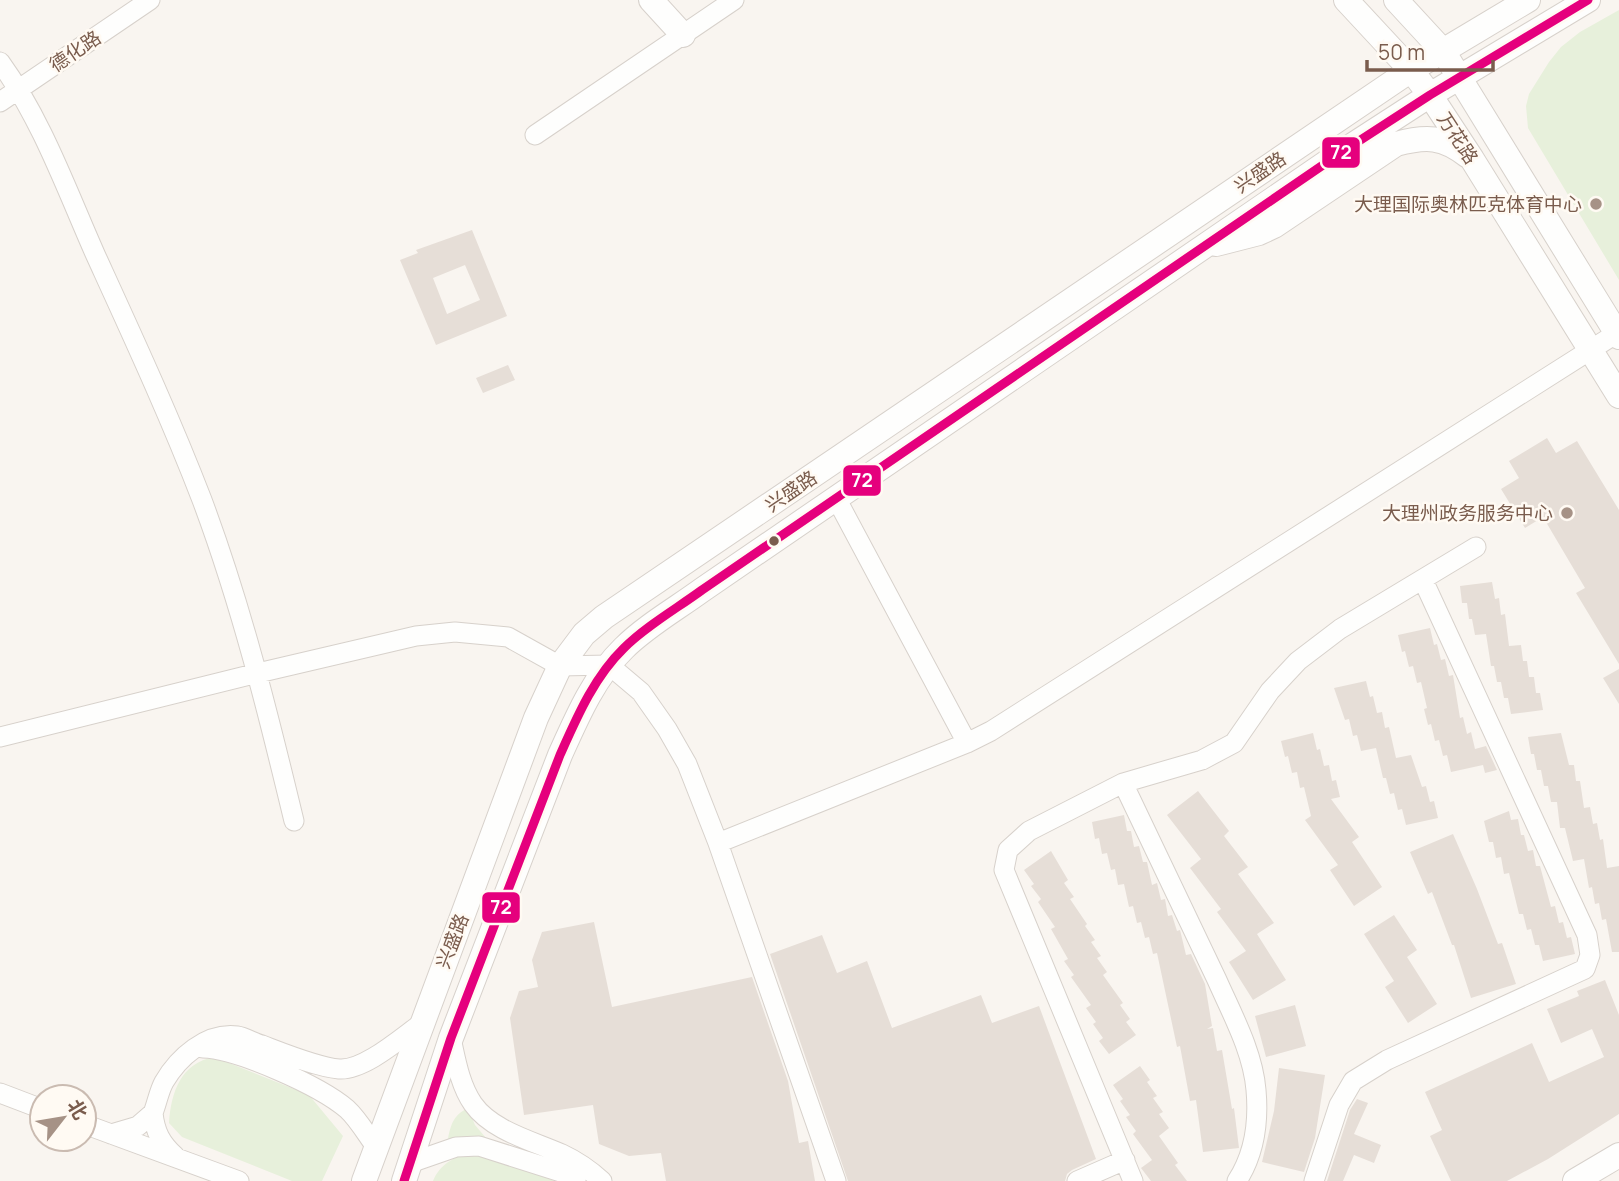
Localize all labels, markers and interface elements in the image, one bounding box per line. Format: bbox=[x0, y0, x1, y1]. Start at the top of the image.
street label: 德化路 bbox=[44, 24, 106, 78]
scale bar bbox=[1367, 28, 1493, 72]
text: 50 m bbox=[1378, 38, 1425, 66]
street label: 万花路 bbox=[1432, 107, 1484, 169]
line badge: 72 bbox=[1321, 136, 1361, 169]
text: 72 bbox=[1330, 139, 1352, 165]
street label: 兴盛路 bbox=[1229, 145, 1291, 199]
place label: 大理国际奥林匹克体育中心 bbox=[1354, 191, 1582, 217]
marker: 大理国际奥林匹克体育中心 bbox=[1588, 196, 1604, 212]
street label: 兴盛路 bbox=[760, 464, 822, 518]
line badge: 72 bbox=[842, 464, 882, 497]
text: 72 bbox=[851, 467, 873, 493]
place label: 大理州政务服务中心 bbox=[1382, 500, 1553, 526]
marker: 大理州政务服务中心 bbox=[1559, 505, 1575, 521]
unlabelled marker bbox=[767, 534, 781, 548]
line badge: 72 bbox=[481, 891, 521, 924]
text: 72 bbox=[490, 894, 512, 920]
street label: 兴盛路 bbox=[430, 910, 474, 972]
north arrow bbox=[28, 1083, 98, 1153]
text: 北 bbox=[62, 1094, 94, 1124]

